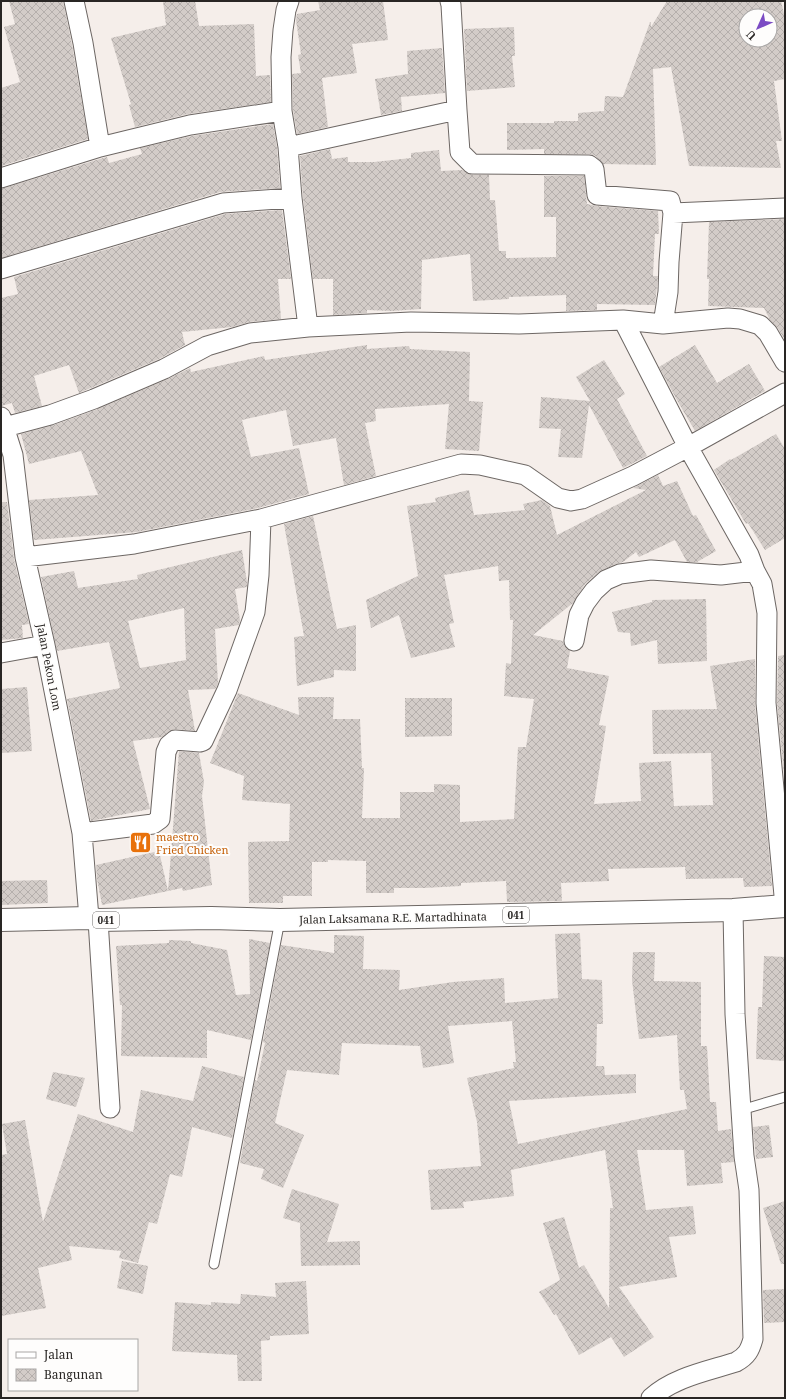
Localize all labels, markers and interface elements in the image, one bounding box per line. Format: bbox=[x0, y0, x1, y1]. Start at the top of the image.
north arrow bbox=[738, 8, 778, 48]
text: U bbox=[742, 27, 759, 44]
street label: Jalan Pekon Lom bbox=[34, 621, 65, 712]
place label: maestro Fried Chicken bbox=[156, 829, 229, 857]
restaurant icon: maestro Fried Chicken bbox=[128, 830, 154, 856]
road number: 041 bbox=[503, 907, 529, 923]
street label: Jalan Laksamana R.E. Martadhinata bbox=[298, 908, 487, 927]
road number: 041 bbox=[93, 912, 119, 928]
legend bbox=[8, 1339, 138, 1391]
text: Jalan bbox=[43, 1346, 74, 1363]
text: Bangunan bbox=[44, 1366, 103, 1383]

